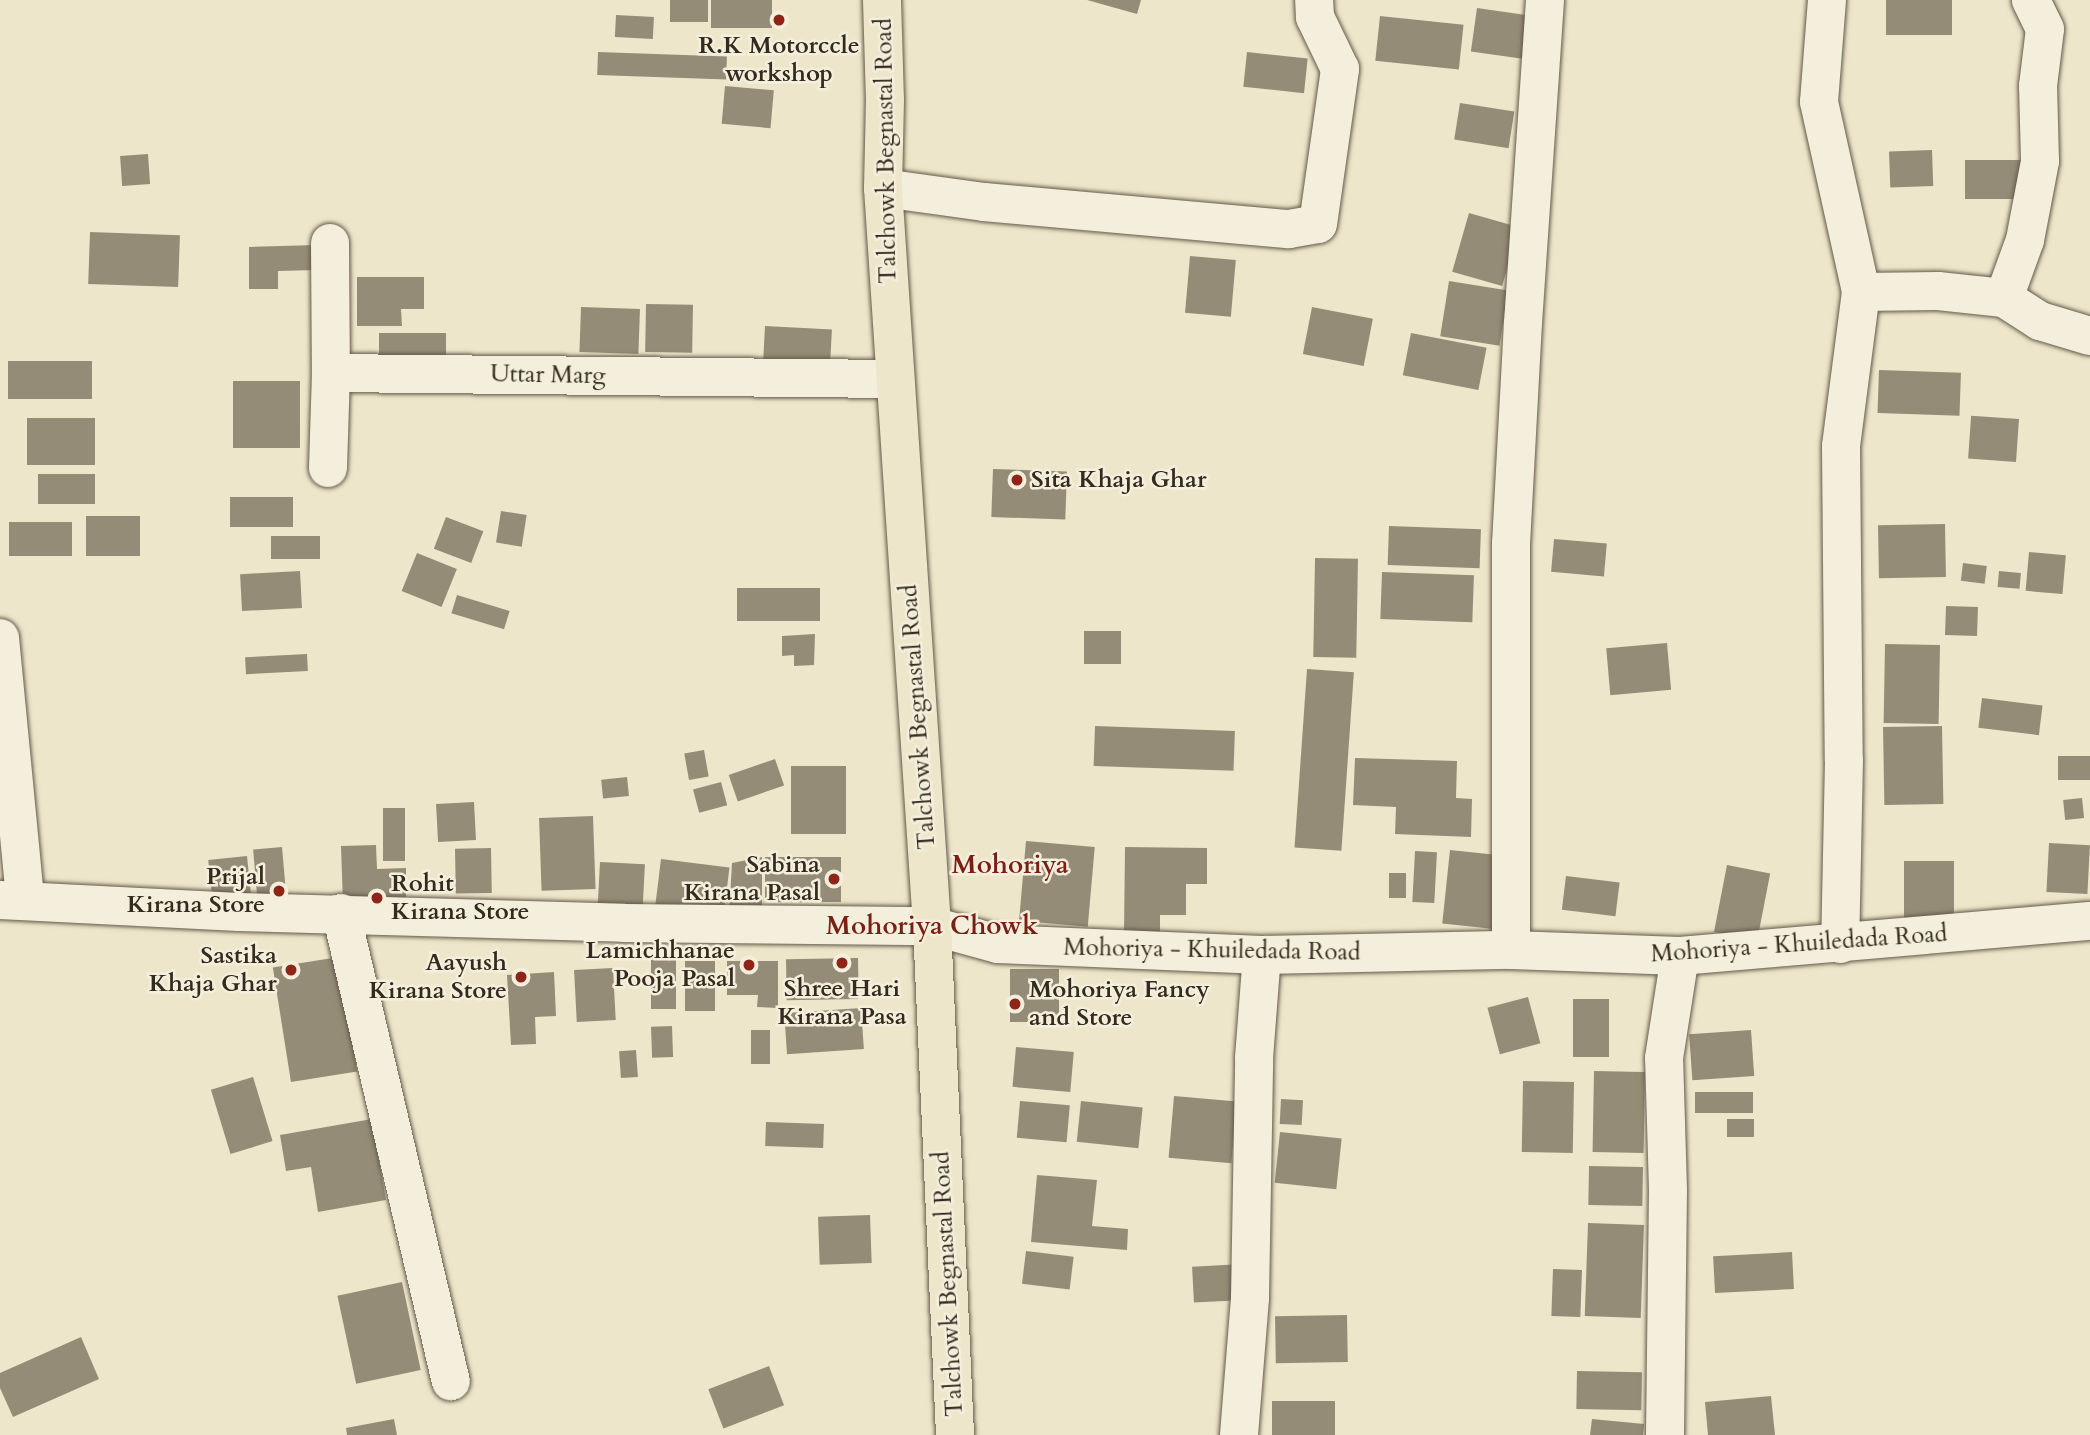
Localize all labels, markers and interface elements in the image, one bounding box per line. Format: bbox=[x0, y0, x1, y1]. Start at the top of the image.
marker: R.K Motorccle workshop bbox=[771, 12, 787, 28]
street label: Talchowk Begnastal Road bbox=[869, 18, 903, 284]
place label: R.K Motorccle workshop bbox=[698, 32, 860, 88]
street label: Uttar Marg bbox=[490, 360, 606, 390]
place label: Sita Khaja Ghar bbox=[1031, 466, 1207, 494]
marker: Sita Khaja Ghar bbox=[1009, 472, 1025, 488]
street label: Talchowk Begnastal Road bbox=[894, 583, 942, 851]
district label: Mohoriya bbox=[951, 849, 1069, 881]
place label: Sabina Kirana Pasal bbox=[684, 851, 820, 907]
place label: Prijal Kirana Store bbox=[127, 863, 265, 919]
place label: Rohit Kirana Store bbox=[391, 870, 529, 926]
marker: Sabina Kirana Pasal bbox=[826, 871, 842, 887]
marker: Prijal Kirana Store bbox=[271, 883, 287, 899]
marker: Rohit Kirana Store bbox=[369, 890, 385, 906]
district label: Mohoriya Chowk bbox=[826, 910, 1038, 942]
street label: Mohoriya - Khuiledada Road bbox=[1650, 919, 1948, 969]
street label: Mohoriya - Khuiledada Road bbox=[1063, 933, 1361, 967]
place label: Lamichhanae Pooja Pasal bbox=[586, 937, 735, 993]
place label: Sastika Khaja Ghar bbox=[149, 942, 277, 998]
place label: Aayush Kirana Store bbox=[369, 949, 507, 1005]
marker: Shree Hari Kirana Pasa bbox=[834, 955, 850, 971]
marker: Lamichhanae Pooja Pasal bbox=[741, 957, 757, 973]
marker: Sastika Khaja Ghar bbox=[283, 962, 299, 978]
marker: Aayush Kirana Store bbox=[513, 969, 529, 985]
place label: Shree Hari Kirana Pasa bbox=[777, 975, 907, 1031]
place label: Mohoriya Fancy and Store bbox=[1029, 976, 1210, 1032]
marker: Mohoriya Fancy and Store bbox=[1007, 996, 1023, 1012]
street label: Talchowk Begnastal Road bbox=[927, 1151, 969, 1417]

